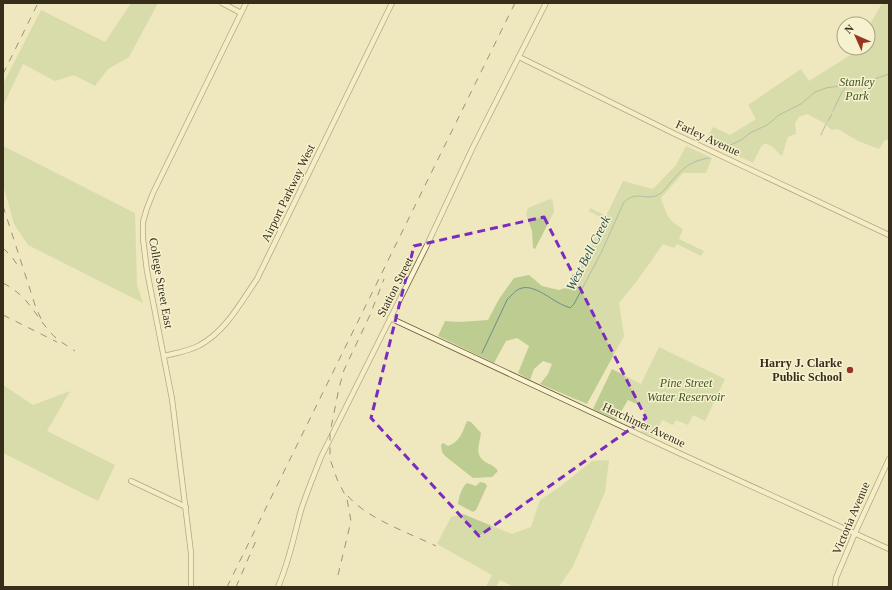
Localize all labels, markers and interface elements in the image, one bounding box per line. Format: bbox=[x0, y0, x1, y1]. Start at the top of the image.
north arrow bbox=[836, 16, 876, 56]
text: N bbox=[842, 22, 856, 36]
park label: Stanley Park bbox=[839, 75, 875, 103]
street label: Farley Avenue bbox=[674, 117, 742, 159]
street label: Airport Parkway West bbox=[258, 141, 318, 244]
water label: West Bell Creek bbox=[563, 213, 613, 293]
street label: College Street East bbox=[146, 236, 176, 330]
street label: Station Street bbox=[374, 254, 416, 319]
place label: Harry J. Clarke Public School bbox=[760, 356, 843, 384]
marker: Harry J. Clarke Public School bbox=[845, 365, 855, 375]
park label: Pine Street Water Reservoir bbox=[647, 376, 725, 404]
street label: Herchimer Avenue bbox=[600, 400, 688, 450]
street label: Victoria Avenue bbox=[829, 480, 873, 556]

